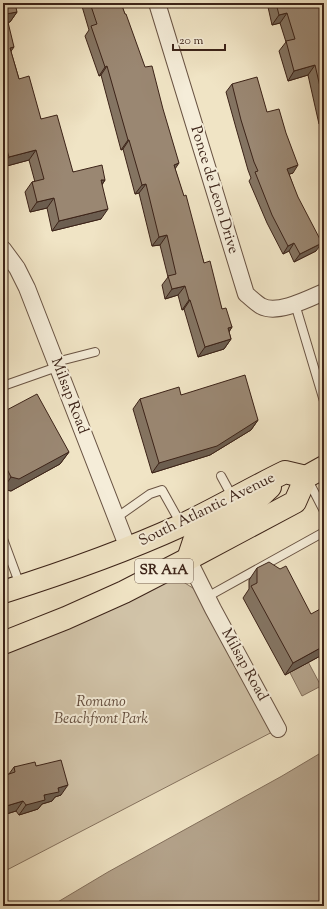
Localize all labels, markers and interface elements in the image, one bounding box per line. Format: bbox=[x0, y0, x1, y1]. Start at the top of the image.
scale bar bbox=[173, 26, 225, 52]
text: 20 m bbox=[179, 32, 204, 50]
street label: Ponce de Leon Drive bbox=[185, 124, 243, 256]
street label: Milsap Road bbox=[45, 355, 93, 438]
street label: South Atlantic Avenue bbox=[135, 468, 279, 552]
road number: SR A1A bbox=[135, 559, 193, 583]
street label: Milsap Road bbox=[215, 625, 273, 706]
park label: Romano Beachfront Park bbox=[54, 692, 148, 730]

